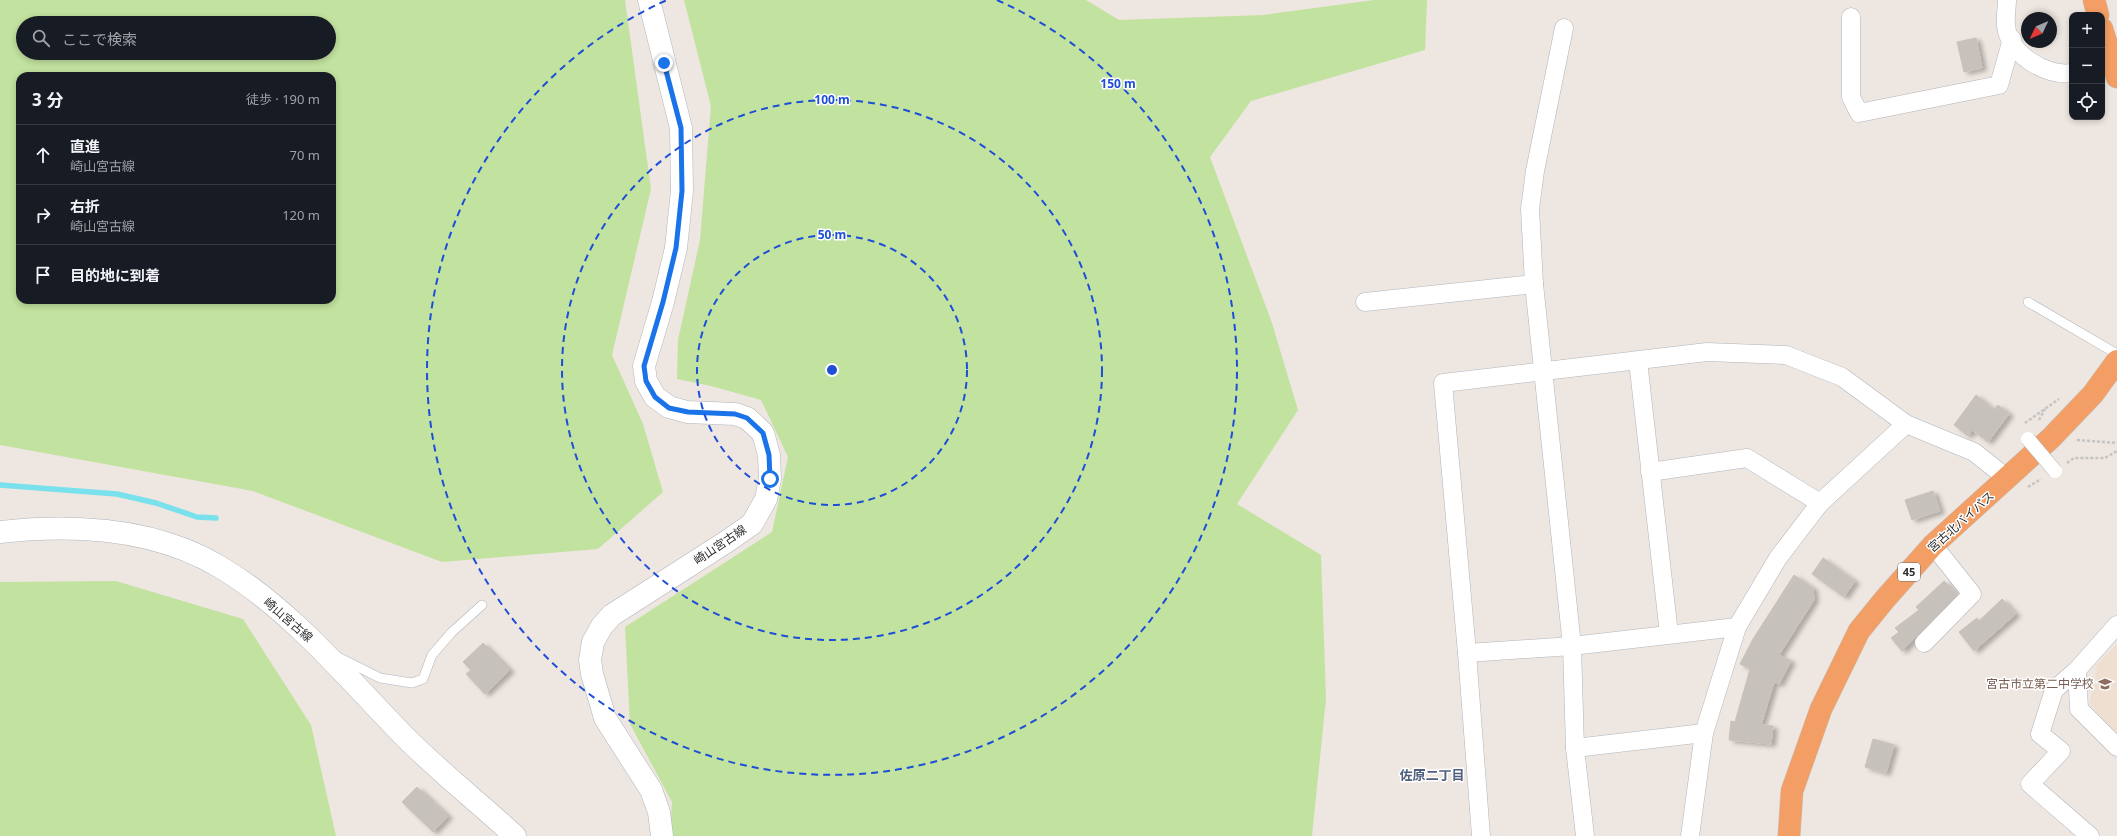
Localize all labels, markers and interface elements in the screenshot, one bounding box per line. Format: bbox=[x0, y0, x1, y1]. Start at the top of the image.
north arrow bbox=[2021, 12, 2057, 48]
map controls bbox=[2069, 12, 2105, 120]
button: + bbox=[2069, 12, 2105, 48]
search box bbox=[16, 16, 336, 60]
icon: search bbox=[30, 27, 52, 49]
text: ここで検索 bbox=[62, 29, 137, 49]
button: − bbox=[2069, 48, 2105, 84]
route end bbox=[655, 54, 673, 72]
text: 150 m bbox=[1100, 75, 1136, 92]
button: locate bbox=[2069, 84, 2105, 120]
text: 3 分 bbox=[32, 88, 63, 111]
text: 徒歩 · 190 m bbox=[246, 90, 320, 108]
text: 100 m bbox=[814, 91, 850, 108]
text: 直進 bbox=[70, 136, 100, 156]
icon: ahead bbox=[32, 144, 54, 166]
text: 70 m bbox=[290, 146, 320, 164]
text: 崎山宮古線 bbox=[70, 157, 135, 175]
text: 右折 bbox=[70, 196, 100, 216]
icon: right bbox=[32, 204, 54, 226]
text: 120 m bbox=[282, 206, 320, 224]
text: 崎山宮古線 bbox=[70, 217, 135, 235]
text: 50 m bbox=[818, 226, 846, 243]
icon: arrive bbox=[32, 264, 54, 286]
text: 目的地に到着 bbox=[70, 265, 160, 285]
centre of rings bbox=[825, 363, 839, 377]
route start bbox=[761, 470, 779, 488]
street label: 宮古北バイパス bbox=[1924, 487, 1997, 556]
street label: 崎山宮古線 bbox=[690, 521, 749, 568]
road number: 45 bbox=[1898, 563, 1920, 581]
street label: 崎山宮古線 bbox=[260, 594, 317, 646]
place label: 宮古市立第二中学校 bbox=[1986, 675, 2094, 692]
school or university icon: 宮古市立第二中学校 bbox=[2097, 676, 2113, 692]
district label: 佐原二丁目 bbox=[1399, 766, 1465, 784]

